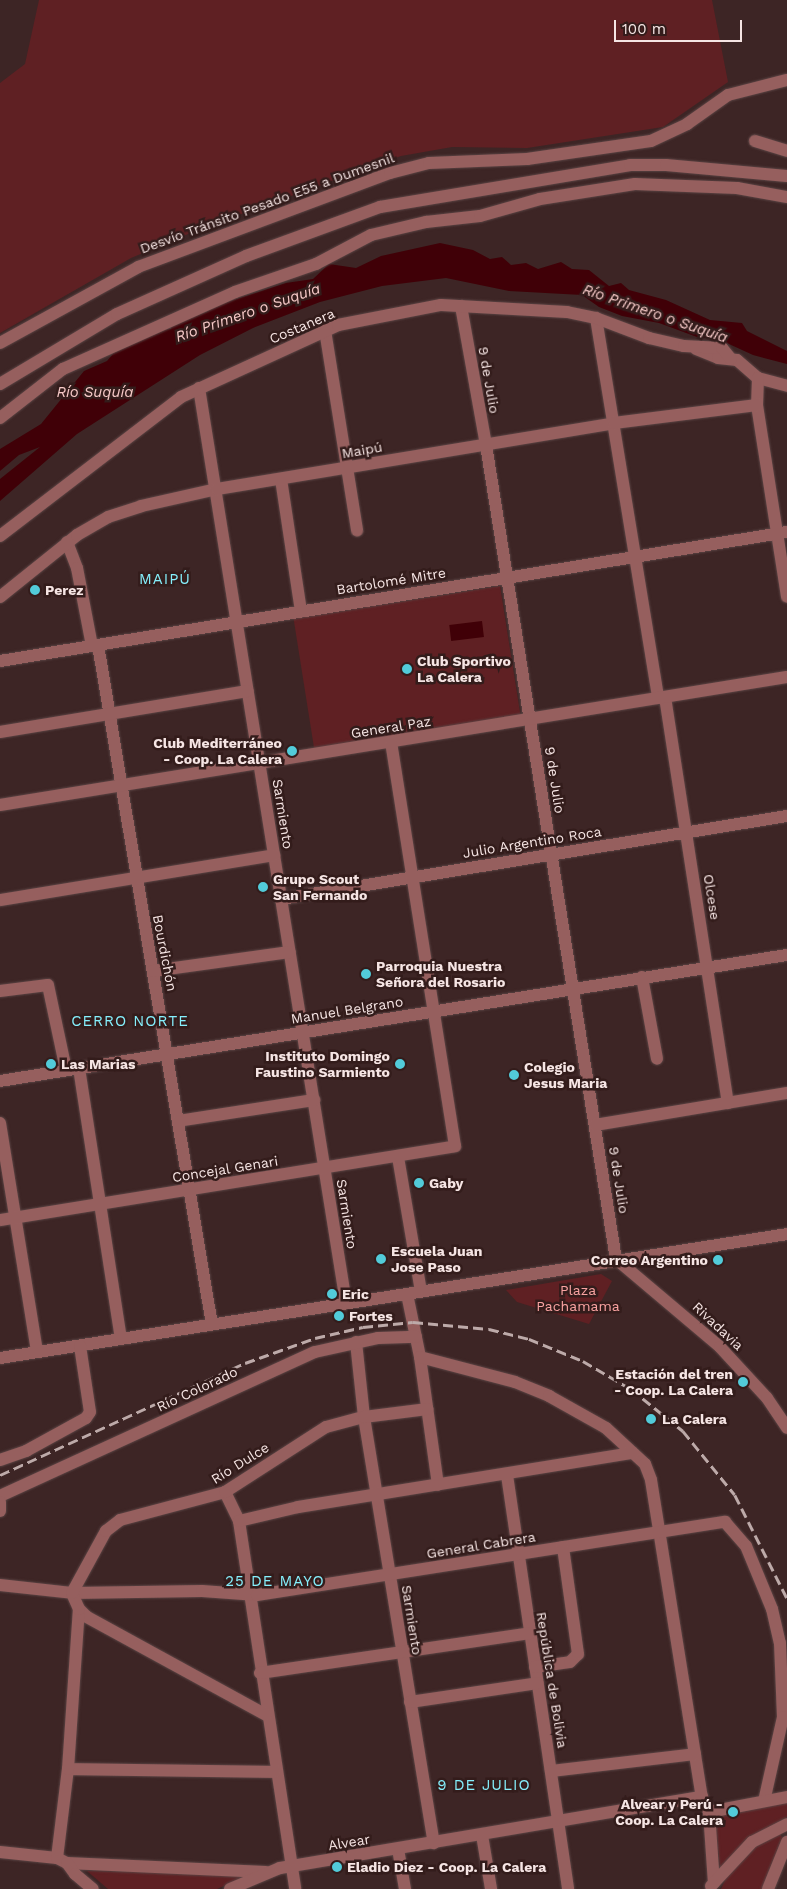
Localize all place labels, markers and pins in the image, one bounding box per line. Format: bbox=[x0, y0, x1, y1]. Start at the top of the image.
place label: Perez bbox=[45, 582, 83, 598]
marker: Perez bbox=[29, 584, 41, 596]
place label: Club Sportivo La Calera bbox=[417, 653, 511, 686]
marker: Club Sportivo La Calera bbox=[401, 663, 413, 675]
place label: Club Mediterráneo - Coop. La Calera bbox=[153, 735, 282, 768]
marker: Club Mediterráneo - Coop. La Calera bbox=[286, 745, 298, 757]
place label: Grupo Scout San Fernando bbox=[273, 871, 367, 904]
marker: Grupo Scout San Fernando bbox=[257, 881, 269, 893]
place label: Parroquia Nuestra Señora del Rosario bbox=[376, 958, 506, 990]
marker: Parroquia Nuestra Señora del Rosario bbox=[360, 968, 372, 980]
place label: Instituto Domingo Faustino Sarmiento bbox=[255, 1048, 390, 1080]
place label: Las Marias bbox=[61, 1056, 135, 1072]
marker: Las Marias bbox=[45, 1058, 57, 1070]
marker: Instituto Domingo Faustino Sarmiento bbox=[394, 1058, 406, 1070]
place label: Colegio Jesus Maria bbox=[524, 1059, 607, 1092]
marker: Colegio Jesus Maria bbox=[508, 1069, 520, 1081]
place label: Gaby bbox=[429, 1175, 464, 1191]
marker: Gaby bbox=[413, 1177, 425, 1189]
place label: Escuela Juan Jose Paso bbox=[391, 1243, 483, 1276]
place label: Correo Argentino bbox=[590, 1252, 708, 1268]
marker: Escuela Juan Jose Paso bbox=[375, 1253, 387, 1265]
marker: Correo Argentino bbox=[712, 1254, 724, 1266]
place label: Eric bbox=[342, 1286, 369, 1302]
marker: Eric bbox=[326, 1288, 338, 1300]
place label: Fortes bbox=[349, 1308, 393, 1324]
marker: Fortes bbox=[333, 1310, 345, 1322]
place label: Estación del tren - Coop. La Calera bbox=[614, 1366, 733, 1398]
marker: Estación del tren - Coop. La Calera bbox=[737, 1376, 749, 1388]
place label: La Calera bbox=[662, 1411, 727, 1427]
marker: La Calera bbox=[644, 1412, 658, 1426]
place label: Alvear y Perú - Coop. La Calera bbox=[615, 1796, 723, 1828]
marker: Alvear y Perú - Coop. La Calera bbox=[727, 1806, 739, 1818]
place label: Eladio Diez - Coop. La Calera bbox=[347, 1859, 546, 1875]
marker: Eladio Diez - Coop. La Calera bbox=[331, 1861, 343, 1873]

